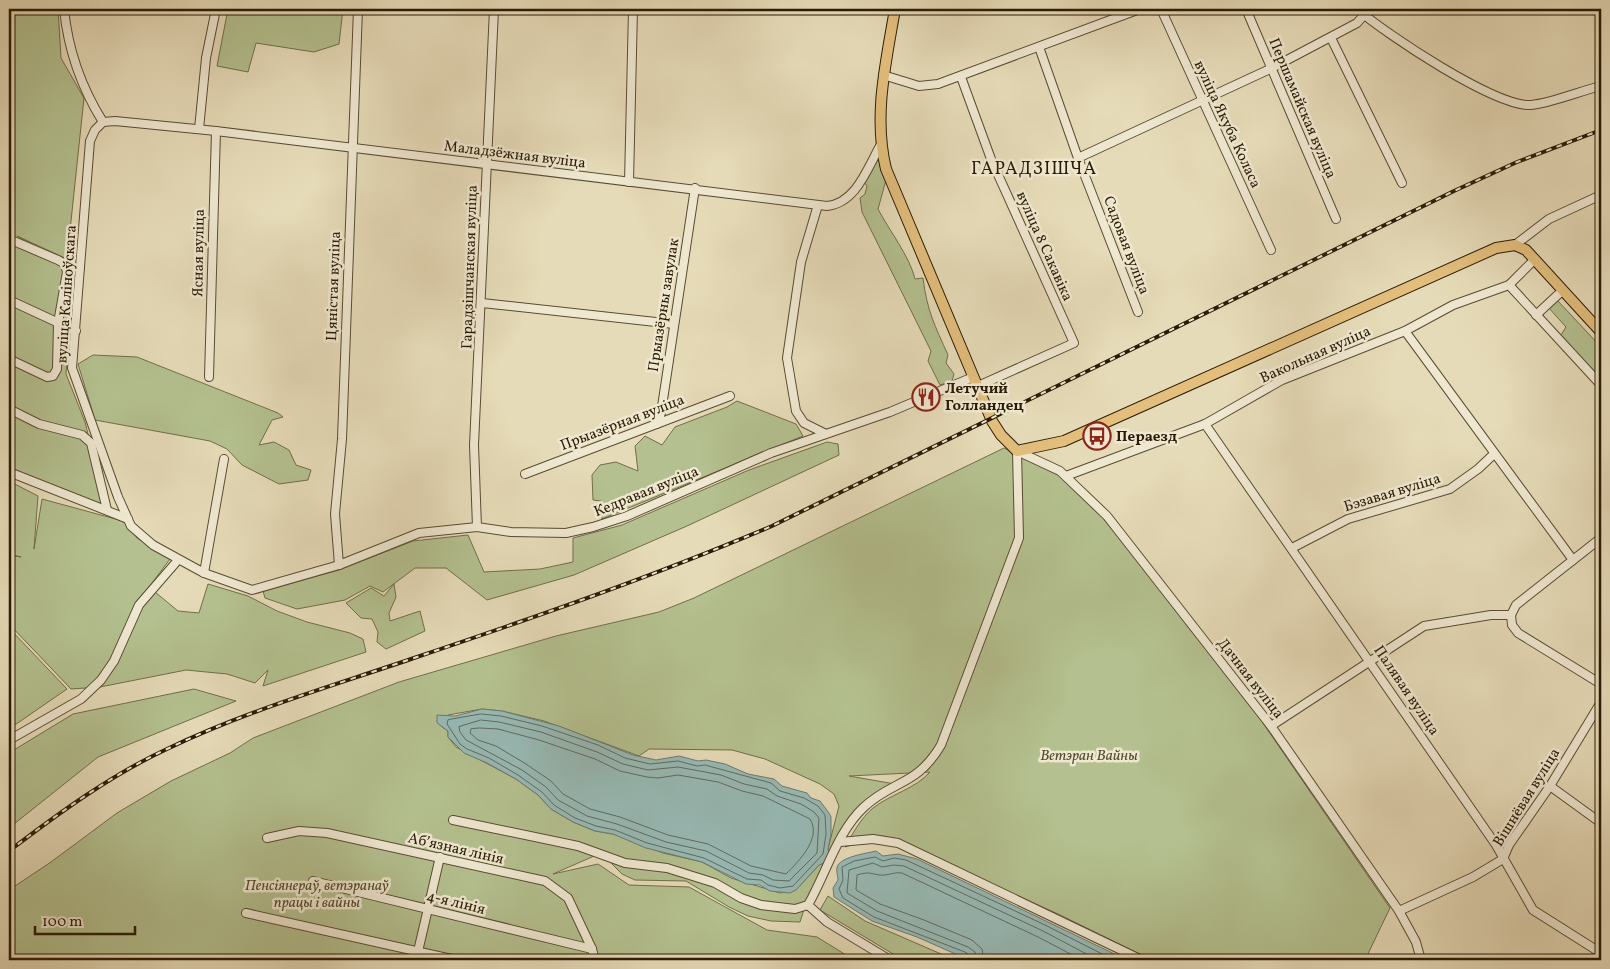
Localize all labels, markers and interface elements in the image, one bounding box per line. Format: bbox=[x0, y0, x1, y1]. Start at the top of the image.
street label: Першамайская вуліца bbox=[1262, 35, 1341, 182]
street label: вуліца Якуба Коласа bbox=[1188, 57, 1265, 192]
street label: Маладзёжная вуліца bbox=[443, 136, 587, 175]
district label: ГАРАДЗІШЧА bbox=[971, 157, 1097, 182]
street label: Гарадзішчанская вуліца bbox=[457, 185, 484, 350]
street label: вуліца 8 Сакавіка bbox=[1010, 188, 1077, 305]
street label: Садовая вуліца bbox=[1097, 193, 1154, 298]
street label: Ясная вуліца bbox=[188, 209, 211, 297]
street label: вуліца Каліноўскага bbox=[52, 224, 83, 364]
street label: Цяністая вуліца bbox=[322, 231, 347, 341]
street label: Прыазёрны завулак bbox=[644, 237, 685, 374]
street label: Вакольная вуліца bbox=[1257, 321, 1375, 389]
place label: Летучий Голландец bbox=[945, 379, 1024, 417]
restaurant icon: Летучий Голландец bbox=[911, 382, 941, 412]
street label: Прыазёрная вуліца bbox=[557, 390, 688, 457]
bus stop icon: Пераезд bbox=[1082, 421, 1112, 451]
place label: Пераезд bbox=[1116, 427, 1177, 448]
street label: Кедравая вуліца bbox=[591, 462, 702, 523]
street label: Бэзавая вуліца bbox=[1342, 469, 1443, 518]
street label: Дачная вуліца bbox=[1212, 634, 1288, 724]
street label: Палявая вуліца bbox=[1368, 642, 1444, 740]
street label: Вішнёвая вуліца bbox=[1489, 744, 1566, 851]
park label: Ветэран Вайны bbox=[1040, 746, 1138, 767]
street label: Абʼязная лінія bbox=[406, 828, 506, 871]
park label: Пенсіянераў, ветэранаў працы і вайны bbox=[245, 876, 389, 914]
street label: 4-я лінія bbox=[424, 886, 487, 921]
scale bar bbox=[35, 904, 135, 936]
text: 100 m bbox=[42, 912, 82, 933]

